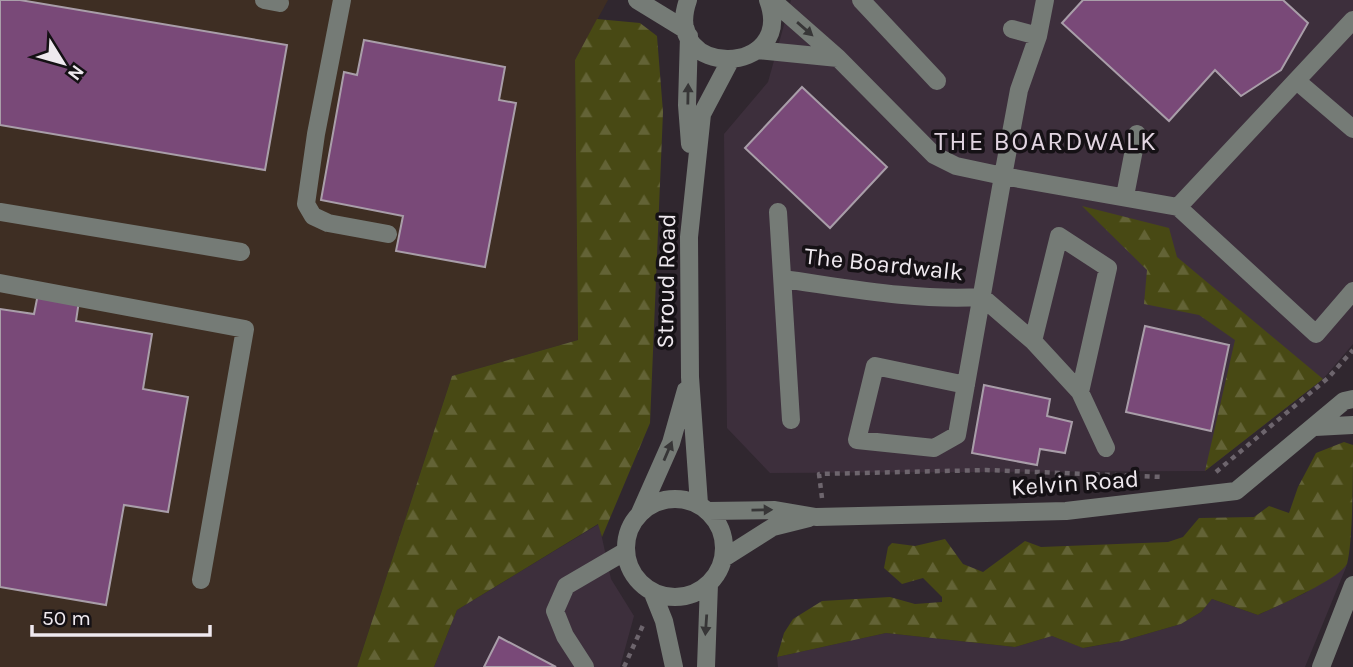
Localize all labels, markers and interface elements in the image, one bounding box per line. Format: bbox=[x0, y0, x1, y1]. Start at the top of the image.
one-way arrow bbox=[796, 21, 814, 37]
north arrow bbox=[28, 28, 98, 98]
text: N bbox=[63, 61, 89, 85]
one-way arrow bbox=[682, 82, 693, 104]
district label: THE BOARDWALK bbox=[934, 126, 1158, 157]
street label: Stroud Road bbox=[651, 213, 681, 349]
street label: The Boardwalk bbox=[803, 242, 965, 286]
one-way arrow bbox=[662, 440, 673, 461]
street label: Kelvin Road bbox=[1010, 465, 1140, 501]
one-way arrow bbox=[751, 504, 773, 516]
scale bar bbox=[32, 594, 210, 638]
text: 50 m bbox=[42, 606, 91, 630]
one-way arrow bbox=[700, 615, 711, 637]

